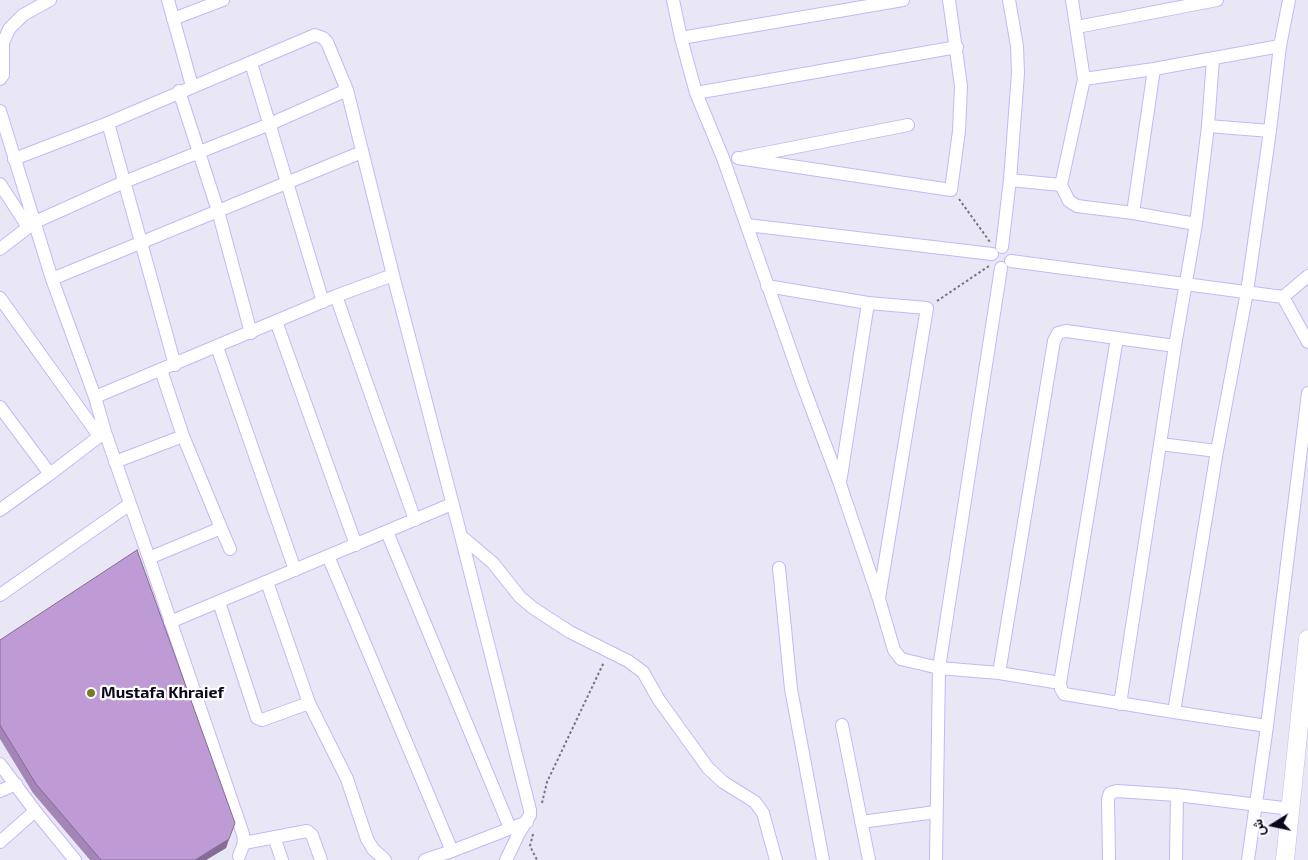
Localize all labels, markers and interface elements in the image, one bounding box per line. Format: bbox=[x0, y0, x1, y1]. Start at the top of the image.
place label: Mustafa Khraief bbox=[101, 683, 224, 703]
marker: Mustafa Khraief bbox=[85, 687, 97, 699]
north arrow bbox=[1248, 800, 1298, 850]
text: ش bbox=[1248, 818, 1268, 837]

